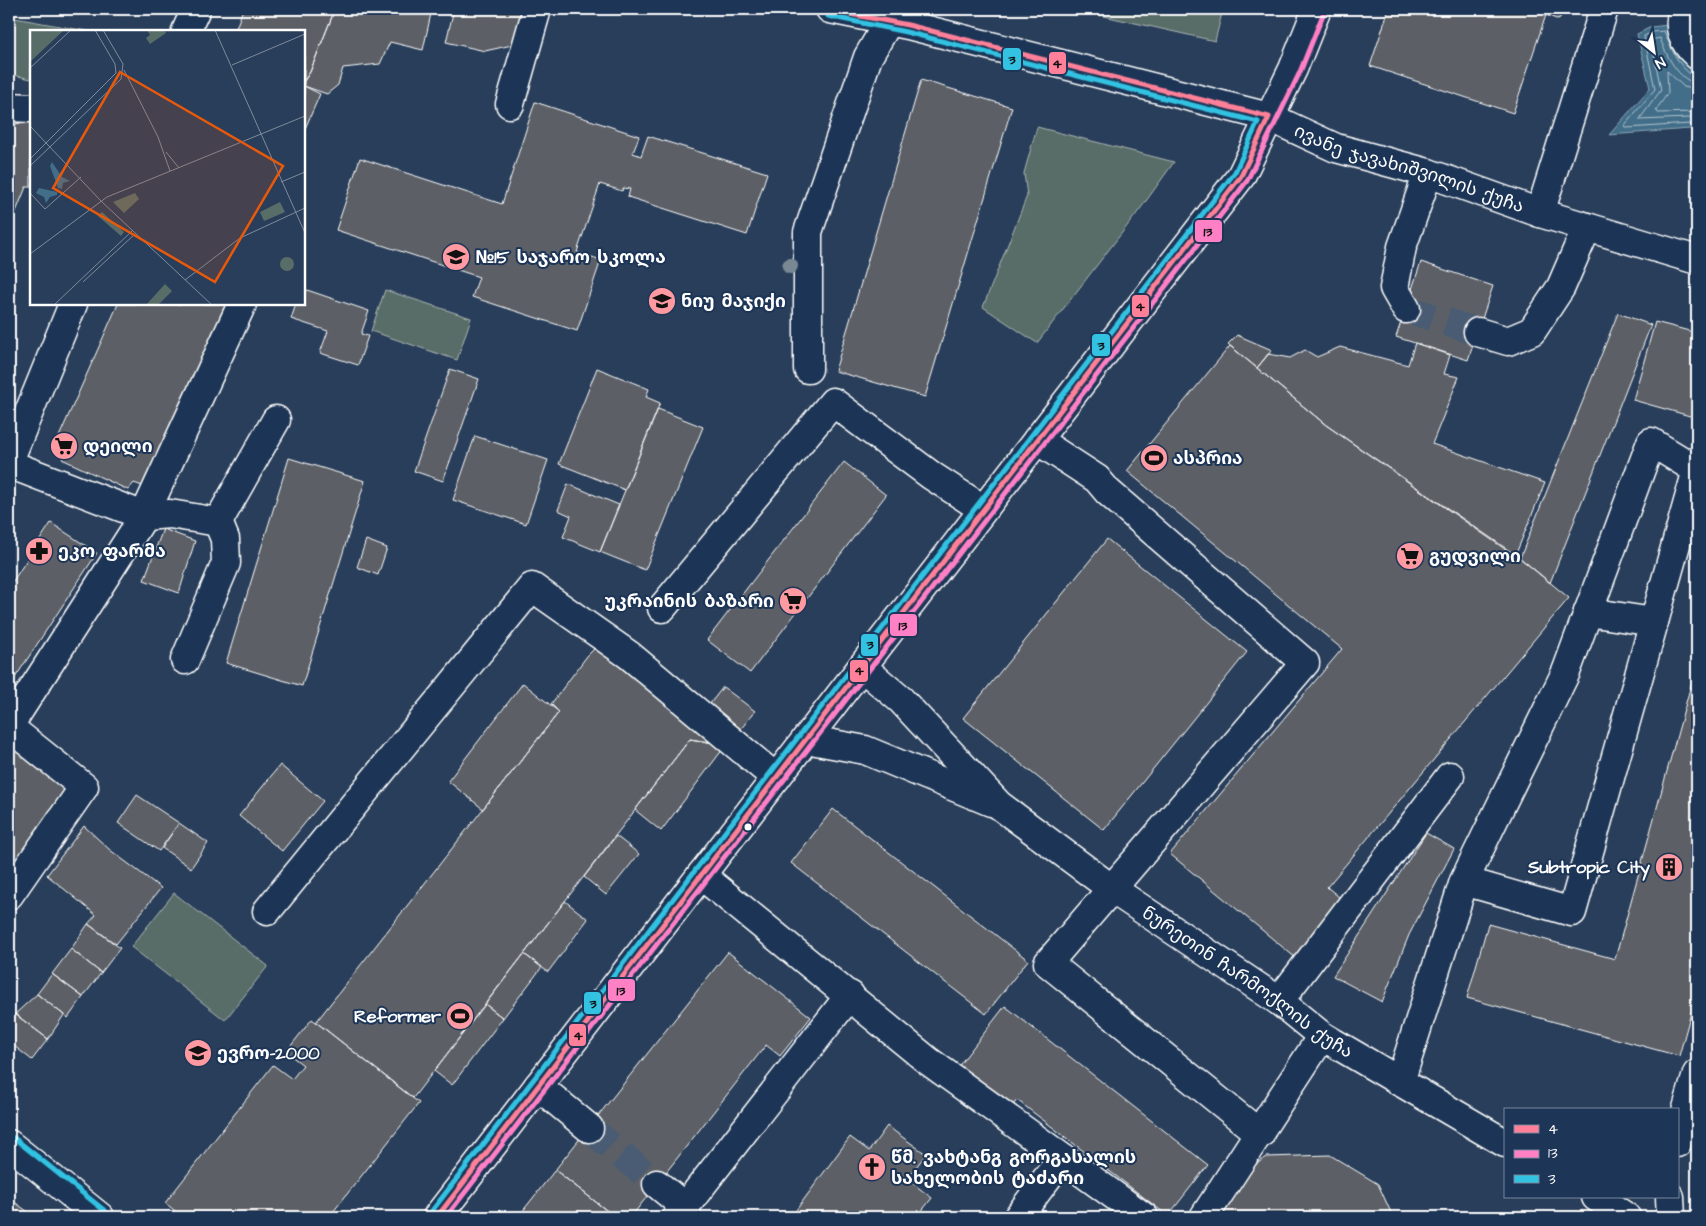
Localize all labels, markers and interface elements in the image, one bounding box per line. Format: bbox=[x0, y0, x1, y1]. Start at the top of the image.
north arrow bbox=[1628, 28, 1678, 78]
inset map bbox=[30, 30, 305, 305]
line badge: 3 bbox=[1002, 47, 1022, 71]
text: 3 bbox=[1007, 50, 1016, 70]
line badge: 4 bbox=[1048, 51, 1067, 75]
text: N bbox=[1651, 52, 1669, 73]
text: 4 bbox=[1052, 54, 1062, 74]
street label: ივანე ჯავახიშვილის ქუჩა bbox=[1290, 118, 1527, 219]
line badge: 13 bbox=[1194, 219, 1223, 243]
text: 13 bbox=[1204, 222, 1213, 242]
school or university icon: №15 საჯარო სკოლა bbox=[441, 242, 471, 272]
place label: №15 საჯარო სკოლა bbox=[475, 245, 666, 270]
school or university icon: ნიუ მაჯიქი bbox=[647, 286, 677, 316]
place label: ნიუ მაჯიქი bbox=[681, 289, 786, 314]
line badge: 4 bbox=[1131, 294, 1150, 318]
text: 4 bbox=[1135, 297, 1145, 317]
line badge: 3 bbox=[1091, 333, 1111, 357]
text: 3 bbox=[1096, 336, 1105, 356]
supermarket icon: დეილი bbox=[49, 431, 79, 461]
place label: დეილი bbox=[83, 434, 153, 459]
sports icon: ასპრია bbox=[1139, 443, 1169, 473]
place label: ასპრია bbox=[1173, 446, 1243, 471]
pharmacy icon: ეკო ფარმა bbox=[24, 536, 54, 566]
place label: ეკო ფარმა bbox=[58, 539, 166, 564]
supermarket icon: გუდვილი bbox=[1395, 541, 1425, 571]
place label: გუდვილი bbox=[1429, 544, 1521, 569]
supermarket icon: უკრაინის ბაზარი bbox=[778, 586, 808, 616]
place label: უკრაინის ბაზარი bbox=[605, 589, 774, 614]
line badge: 13 bbox=[889, 613, 918, 637]
text: 13 bbox=[899, 616, 908, 636]
line badge: 3 bbox=[860, 633, 879, 657]
text: 3 bbox=[865, 635, 874, 655]
line badge: 4 bbox=[849, 659, 869, 683]
text: 4 bbox=[854, 661, 864, 681]
unlabelled marker bbox=[743, 822, 753, 832]
building icon: Subtropic City bbox=[1654, 852, 1684, 882]
place label: Subtropic City bbox=[1527, 855, 1650, 881]
street label: ნურეთინ ჩარმოქლის ქუჩა bbox=[1137, 901, 1357, 1064]
line badge: 13 bbox=[607, 978, 636, 1002]
text: 13 bbox=[617, 981, 626, 1001]
line badge: 3 bbox=[583, 991, 602, 1015]
text: 3 bbox=[588, 994, 597, 1014]
sports icon: Reformer bbox=[445, 1001, 475, 1031]
place label: Reformer bbox=[354, 1004, 441, 1029]
line badge: 4 bbox=[568, 1023, 587, 1047]
text: 4 bbox=[573, 1026, 583, 1046]
school or university icon: ევრო-2000 bbox=[183, 1038, 213, 1068]
place label: ევრო-2000 bbox=[217, 1041, 320, 1066]
legend bbox=[1504, 1108, 1678, 1198]
text: 4 bbox=[1548, 1119, 1558, 1140]
text: 13 bbox=[1548, 1143, 1558, 1164]
place label: წმ. ვახტანგ გორგასალის სახელობის ტაძარი bbox=[891, 1145, 1136, 1191]
church icon: წმ. ვახტანგ გორგასალის სახელობის ტაძარი bbox=[857, 1152, 887, 1182]
text: 3 bbox=[1548, 1169, 1556, 1190]

